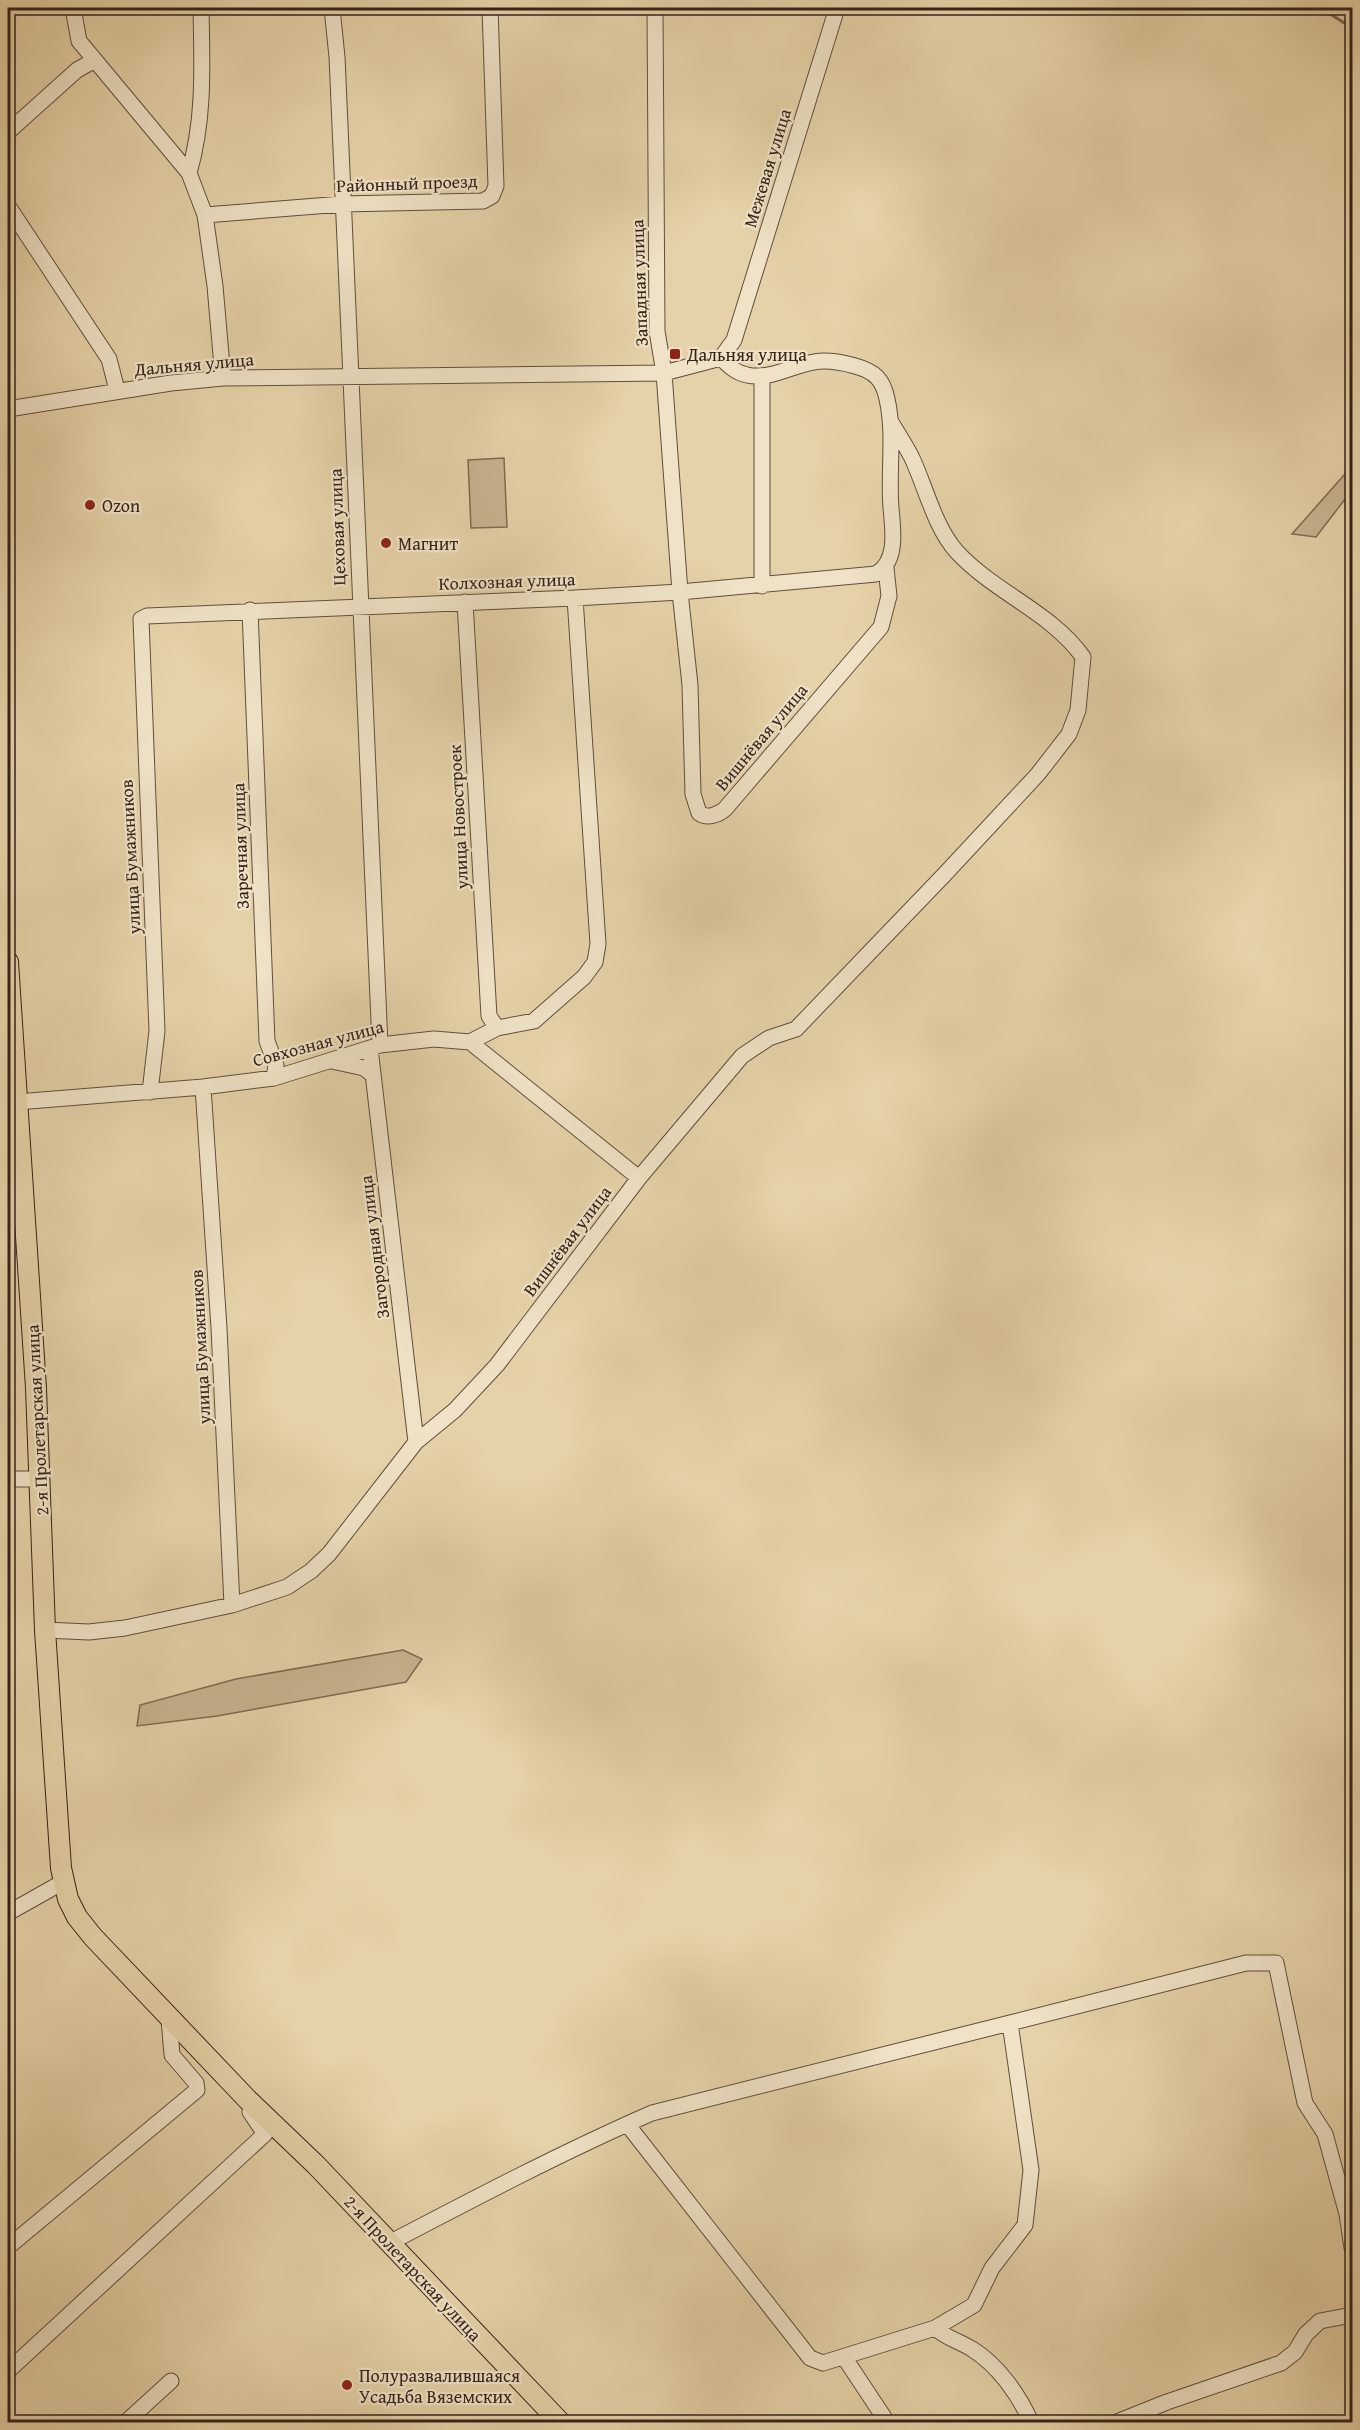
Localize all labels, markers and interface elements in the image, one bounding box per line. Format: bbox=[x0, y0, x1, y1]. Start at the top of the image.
street label: Межевая улица bbox=[736, 105, 798, 231]
street label: Районный проезд bbox=[336, 167, 478, 199]
street label: Западная улица bbox=[623, 219, 655, 347]
place label: Дальняя улица bbox=[686, 341, 807, 368]
street label: Дальняя улица bbox=[132, 345, 255, 383]
marker: Дальняя улица bbox=[668, 347, 682, 361]
street label: Цеховая улица bbox=[321, 467, 353, 586]
place label: Ozon bbox=[102, 492, 140, 519]
marker: Ozon bbox=[83, 498, 97, 512]
place label: Магнит bbox=[398, 530, 458, 557]
marker: Магнит bbox=[379, 536, 393, 550]
street label: Колхозная улица bbox=[438, 565, 576, 597]
street label: Вишнёвая улица bbox=[708, 677, 814, 796]
street label: улица Новостроек bbox=[441, 743, 475, 891]
street label: улица Бумажников bbox=[112, 779, 148, 936]
street label: Заречная улица bbox=[224, 782, 256, 910]
street label: Совхозная улица bbox=[250, 1012, 387, 1073]
street label: Загородная улица bbox=[352, 1173, 396, 1320]
street label: Вишнёвая улица bbox=[516, 1180, 618, 1302]
street label: улица Бумажников bbox=[182, 1269, 218, 1426]
street label: 2-я Пролетарская улица bbox=[18, 1323, 55, 1516]
street label: 2-я Пролетарская улица bbox=[338, 2189, 488, 2348]
place label: Полуразвалившаяся Усадьба Вяземских bbox=[359, 2362, 520, 2410]
marker: Полуразвалившаяся Усадьба Вяземских bbox=[340, 2378, 354, 2392]

